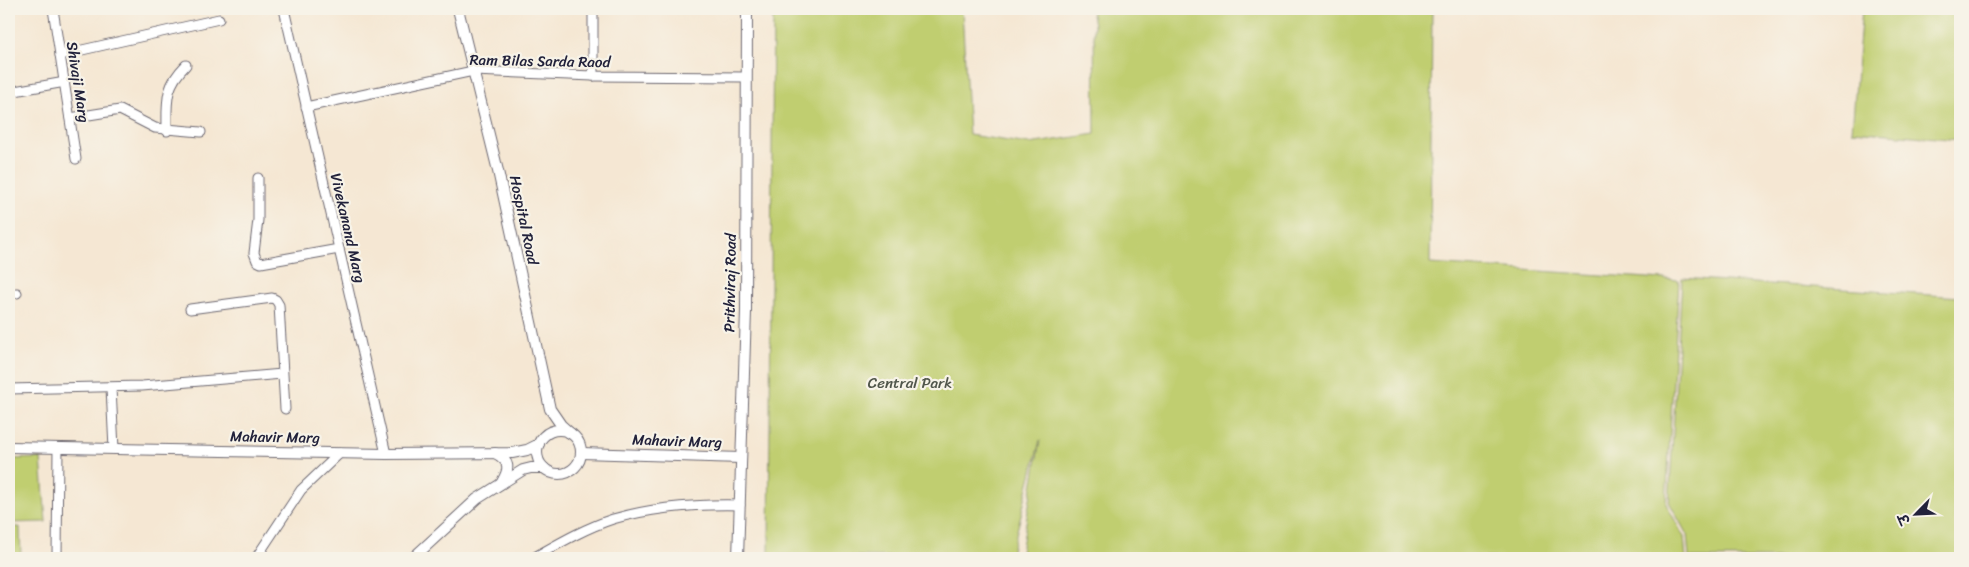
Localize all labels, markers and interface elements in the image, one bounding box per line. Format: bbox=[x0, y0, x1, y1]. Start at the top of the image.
street label: Shivaji Marg bbox=[59, 40, 97, 125]
street label: Ram Bilas Sarda Raod bbox=[469, 47, 612, 75]
street label: Vivekanand Marg bbox=[323, 170, 373, 286]
street label: Hospital Road bbox=[502, 173, 546, 268]
street label: Prithviraj Road bbox=[716, 232, 744, 333]
park label: Central Park bbox=[868, 370, 952, 396]
street label: Mahavir Marg bbox=[230, 423, 321, 451]
street label: Mahavir Marg bbox=[632, 426, 723, 456]
north arrow bbox=[1892, 490, 1942, 540]
text: उ bbox=[1891, 508, 1919, 530]

